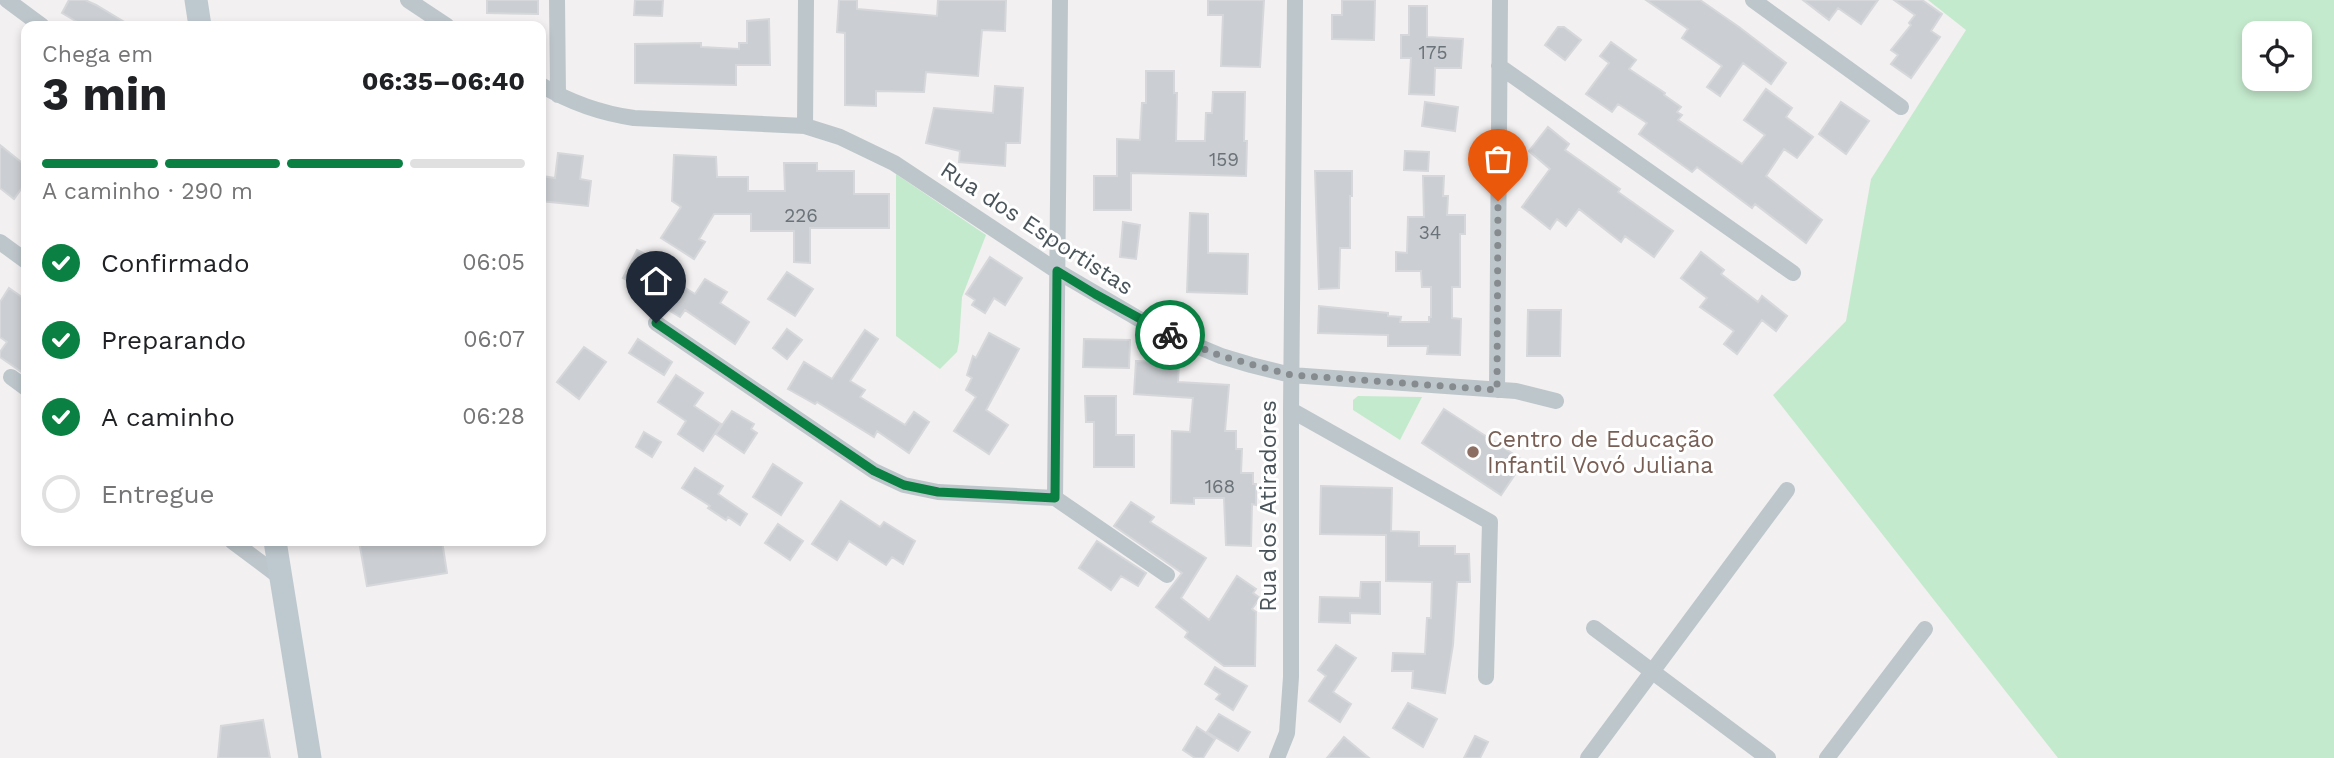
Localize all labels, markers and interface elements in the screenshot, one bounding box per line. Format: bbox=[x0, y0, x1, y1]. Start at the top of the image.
map controls bbox=[2242, 21, 2312, 91]
button: locate bbox=[2242, 21, 2312, 91]
text: Chega em bbox=[42, 41, 153, 68]
house number: 175 bbox=[1418, 41, 1448, 64]
text: 06:35–06:40 bbox=[362, 66, 525, 96]
text: 3 min bbox=[42, 67, 168, 121]
pin bbox=[1468, 129, 1528, 201]
icon: bag bbox=[1479, 140, 1517, 178]
house number: 159 bbox=[1209, 148, 1239, 171]
street label: Rua dos Esportistas bbox=[935, 156, 1138, 301]
text: A caminho · 290 m bbox=[42, 178, 253, 205]
house number: 226 bbox=[784, 204, 818, 227]
house number: 34 bbox=[1419, 221, 1441, 244]
icon: check bbox=[42, 244, 80, 282]
text: Confirmado bbox=[101, 248, 250, 278]
text: 06:05 bbox=[462, 249, 525, 276]
pin bbox=[626, 251, 686, 323]
icon: home bbox=[637, 262, 675, 300]
courier bbox=[1135, 300, 1205, 370]
icon: bike bbox=[1151, 316, 1189, 354]
icon: check bbox=[42, 321, 80, 359]
text: Preparando bbox=[101, 325, 246, 355]
text: 06:07 bbox=[463, 326, 525, 353]
icon: check bbox=[42, 398, 80, 436]
street label: Rua dos Atiradores bbox=[1255, 400, 1282, 612]
text: A caminho bbox=[101, 402, 235, 432]
text: 06:28 bbox=[462, 403, 525, 430]
place label: Centro de Educação Infantil Vovó Juliana bbox=[1487, 426, 1714, 479]
marker: Centro de Educação Infantil Vovó Juliana bbox=[1465, 444, 1481, 460]
house number: 168 bbox=[1205, 475, 1235, 498]
text: Entregue bbox=[101, 479, 214, 509]

